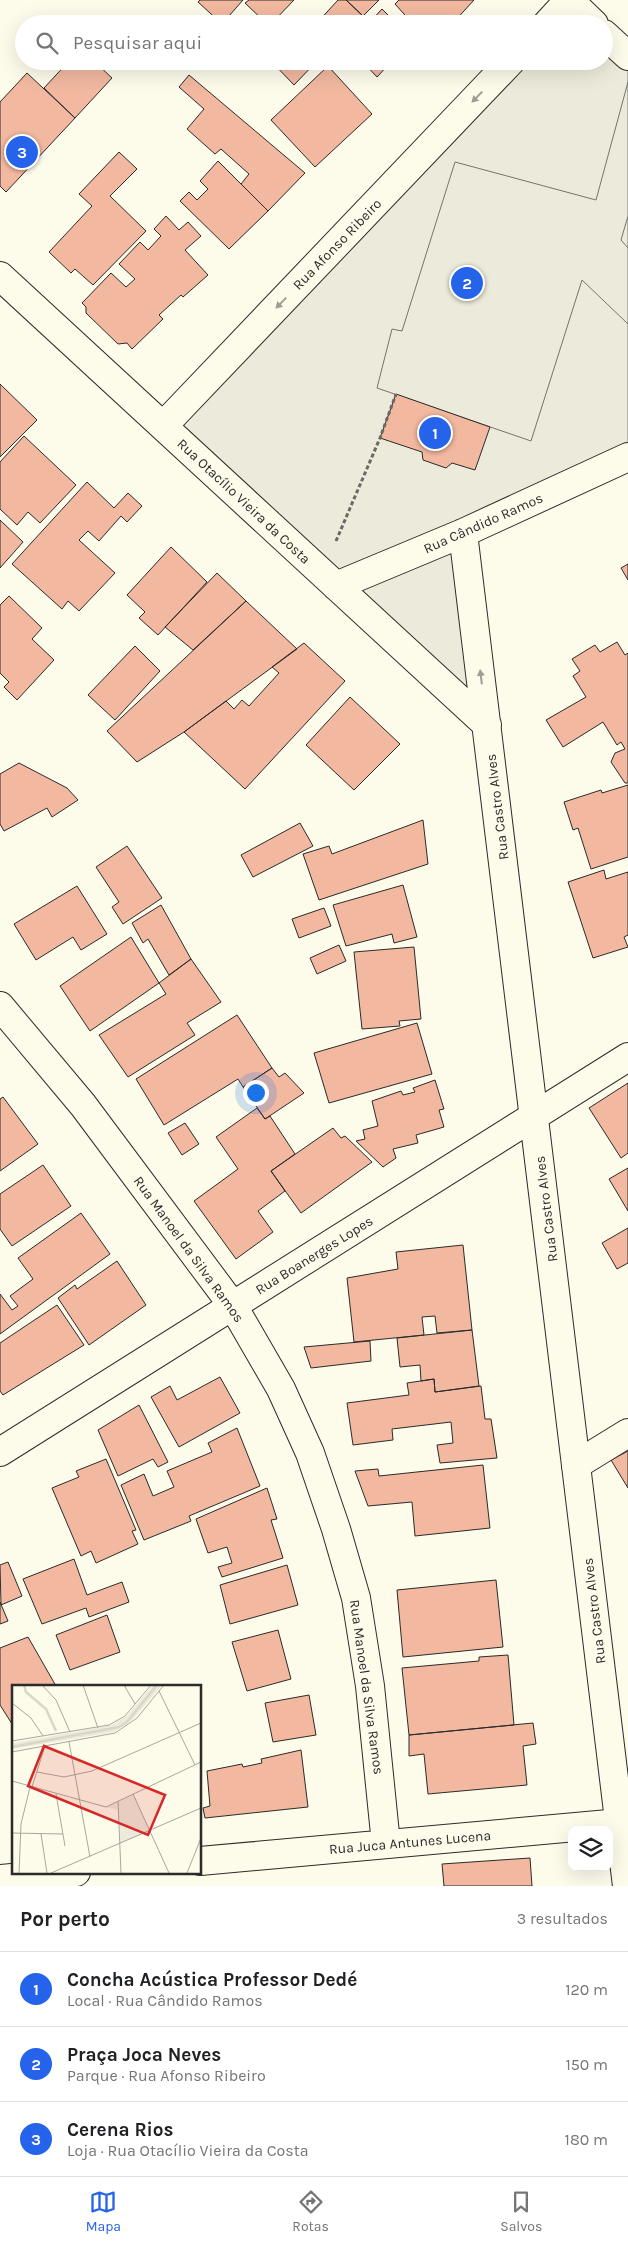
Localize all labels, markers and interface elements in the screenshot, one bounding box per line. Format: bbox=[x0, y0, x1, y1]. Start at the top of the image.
search box bbox=[15, 15, 613, 70]
icon: search bbox=[33, 29, 61, 57]
text: Pesquisar aqui bbox=[73, 32, 202, 54]
one-way arrow bbox=[472, 90, 484, 102]
pin: 3 bbox=[6, 133, 38, 171]
street label: Rua Afonso Ribeiro bbox=[289, 195, 385, 294]
pin: 2 bbox=[451, 264, 483, 302]
one-way arrow bbox=[275, 297, 287, 309]
pin: 1 bbox=[419, 414, 451, 452]
street label: Rua Otacílio Vieira da Costa bbox=[174, 435, 314, 568]
street label: Rua Cândido Ramos bbox=[421, 489, 546, 557]
one-way arrow bbox=[477, 668, 485, 684]
street label: Rua Castro Alves bbox=[483, 753, 512, 861]
your location bbox=[243, 1080, 269, 1106]
street label: Rua Castro Alves bbox=[532, 1155, 561, 1263]
street label: Rua Manoel da Silva Ramos bbox=[130, 1173, 247, 1326]
street label: Rua Boanerges Lopes bbox=[252, 1212, 376, 1298]
street label: Rua Castro Alves bbox=[580, 1557, 609, 1665]
street label: Rua Manoel da Silva Ramos bbox=[346, 1598, 387, 1776]
inset map bbox=[12, 1685, 201, 1874]
map controls bbox=[568, 1826, 613, 1871]
button: layers bbox=[568, 1826, 613, 1871]
street label: Rua Juca Antunes Lucena bbox=[328, 1827, 492, 1858]
text: Por perto bbox=[20, 1907, 110, 1931]
text: 3 resultados bbox=[517, 1909, 608, 1928]
text: Concha Acústica Professor Dedé bbox=[67, 1969, 357, 1991]
text: 1 bbox=[33, 1980, 39, 1999]
text: 120 m bbox=[565, 1980, 608, 1999]
text: Local · Rua Cândido Ramos bbox=[67, 1991, 263, 2010]
text: Praça Joca Neves bbox=[67, 2044, 221, 2066]
text: 2 bbox=[31, 2055, 41, 2074]
text: 150 m bbox=[565, 2055, 608, 2074]
text: Parque · Rua Afonso Ribeiro bbox=[67, 2066, 266, 2085]
text: Cerena Rios bbox=[67, 2119, 174, 2141]
text: 3 bbox=[31, 2130, 41, 2149]
text: 180 m bbox=[565, 2130, 608, 2149]
text: Loja · Rua Otacílio Vieira da Costa bbox=[67, 2141, 309, 2160]
tab: Mapa bbox=[86, 2188, 121, 2235]
tab: Rotas bbox=[292, 2188, 329, 2235]
tab: Salvos bbox=[500, 2188, 542, 2235]

